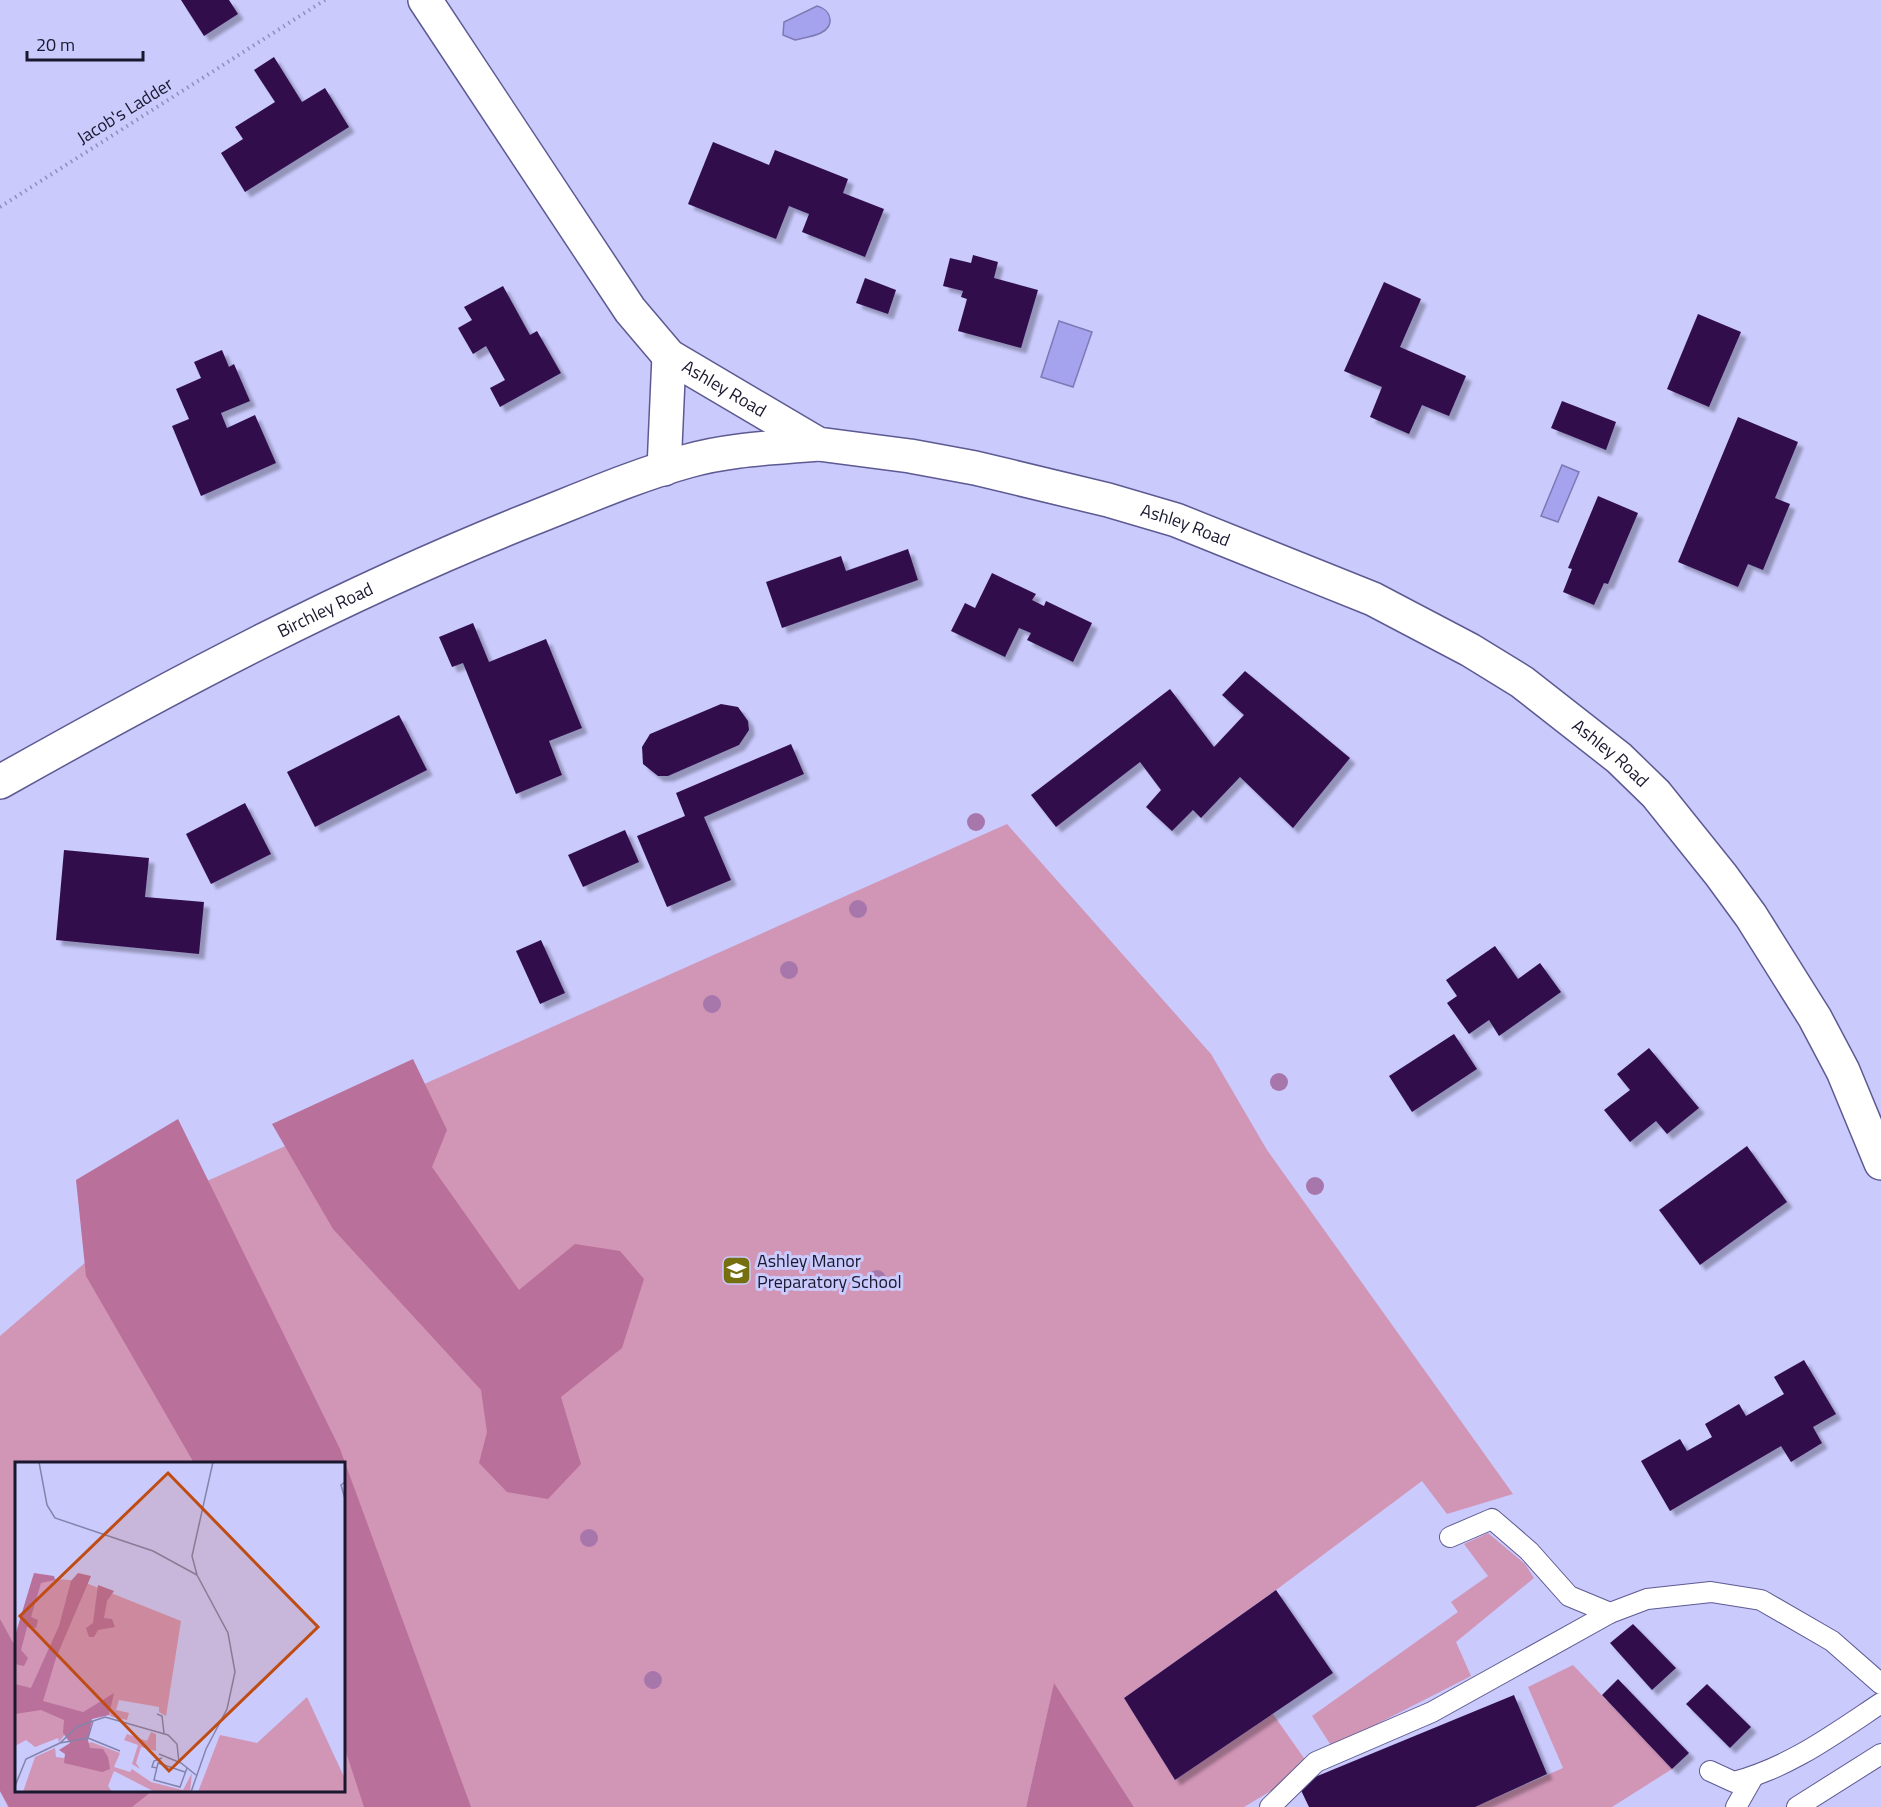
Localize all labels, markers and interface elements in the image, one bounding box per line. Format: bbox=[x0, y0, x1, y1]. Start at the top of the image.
scale bar bbox=[27, 24, 142, 62]
text: 20 m bbox=[36, 31, 75, 58]
street label: Jacob's Ladder bbox=[72, 70, 178, 151]
street label: Ashley Road bbox=[677, 353, 772, 424]
street label: Ashley Road bbox=[1137, 496, 1234, 553]
street label: Birchley Road bbox=[273, 575, 377, 644]
street label: Ashley Road bbox=[1567, 712, 1655, 793]
place label: Ashley Manor Preparatory School bbox=[757, 1247, 902, 1295]
school or university icon: Ashley Manor Preparatory School bbox=[720, 1255, 752, 1287]
inset map bbox=[15, 1462, 345, 1792]

